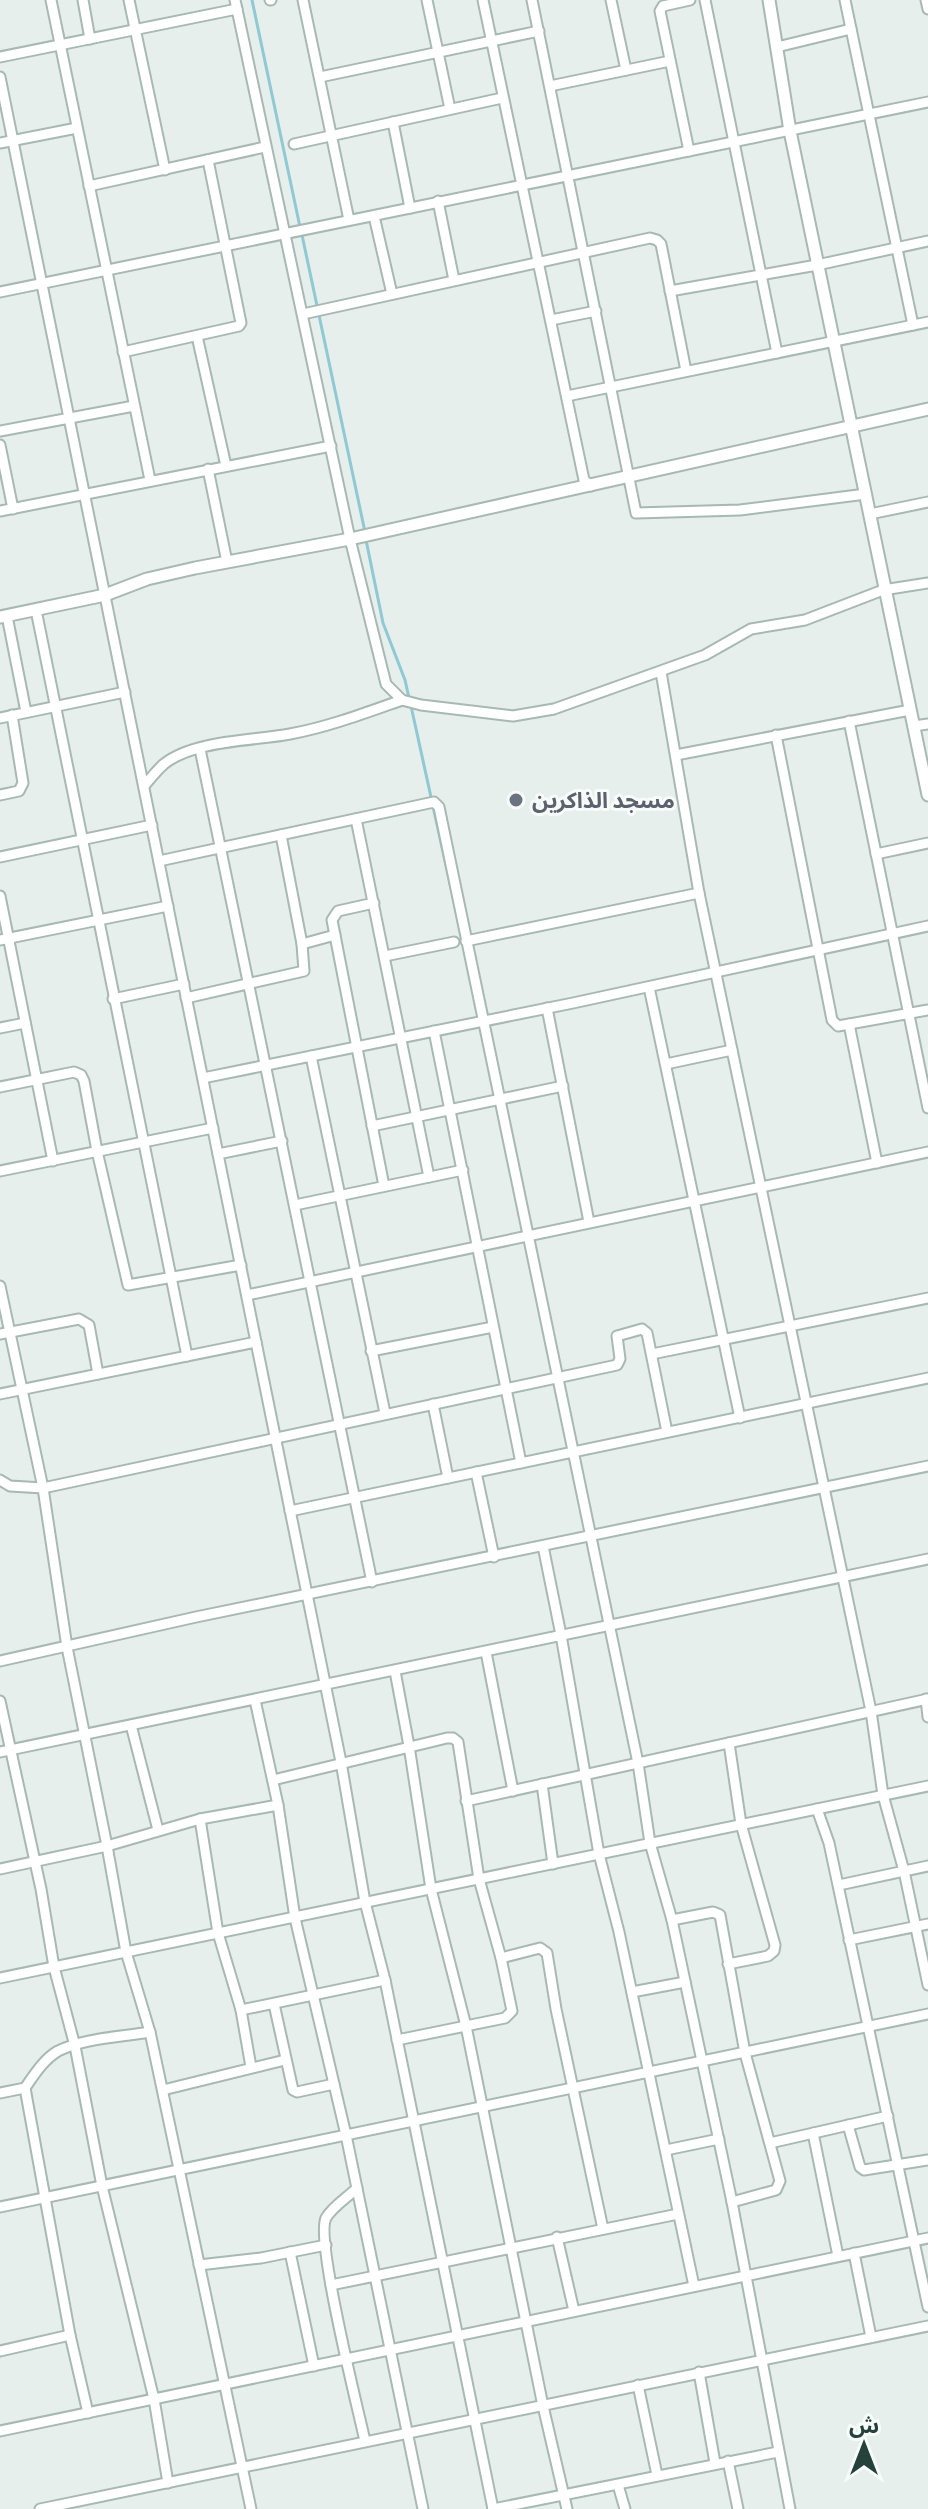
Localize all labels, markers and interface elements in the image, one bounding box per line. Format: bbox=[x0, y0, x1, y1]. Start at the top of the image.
place label: مسجد الذاكرين bbox=[532, 787, 675, 814]
marker: مسجد الذاكرين bbox=[507, 791, 525, 809]
north arrow bbox=[824, 2405, 904, 2485]
text: ش bbox=[849, 2412, 879, 2439]

